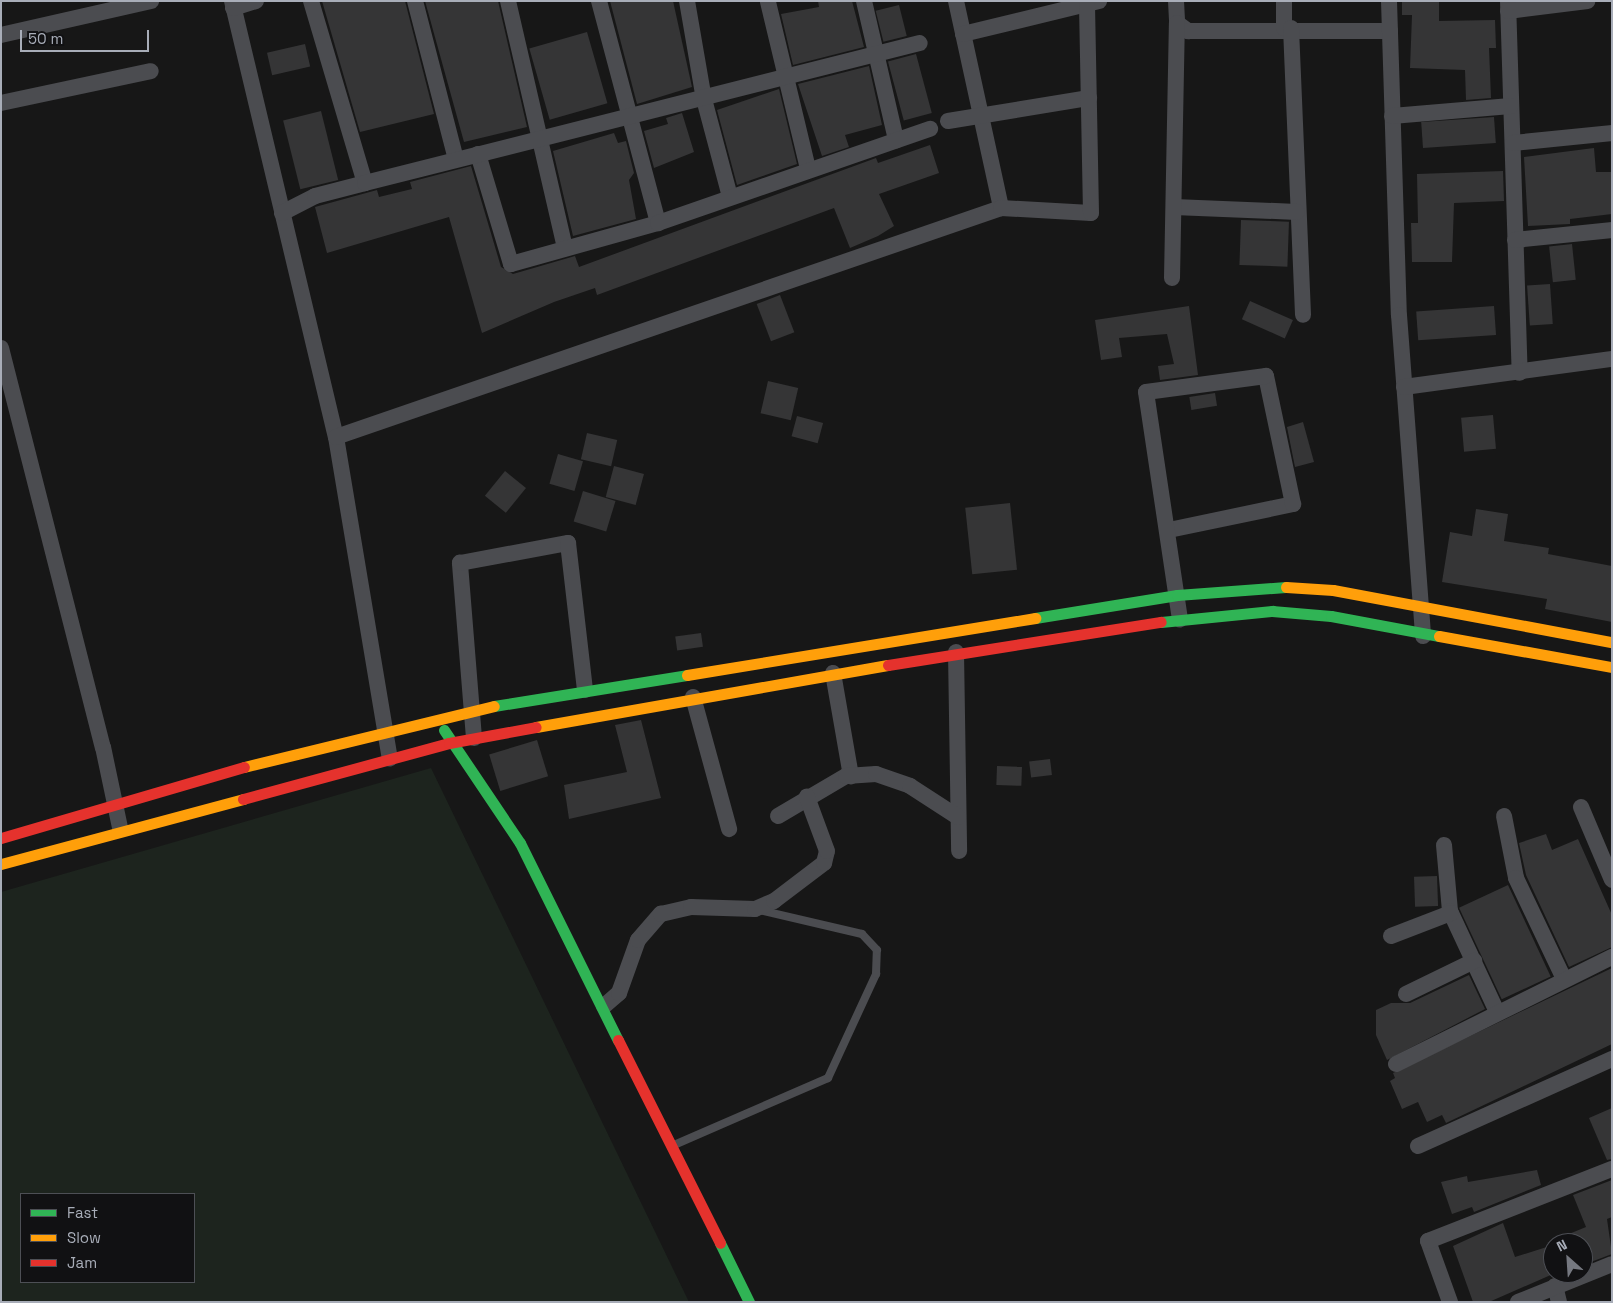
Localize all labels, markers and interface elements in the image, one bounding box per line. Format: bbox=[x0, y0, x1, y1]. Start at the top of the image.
scale bar bbox=[22, 20, 151, 52]
text: 50 m bbox=[28, 29, 63, 48]
legend bbox=[20, 1193, 195, 1283]
text: Fast bbox=[67, 1203, 98, 1222]
text: Slow bbox=[67, 1228, 101, 1247]
north arrow bbox=[1543, 1233, 1593, 1283]
text: N bbox=[1554, 1235, 1570, 1256]
text: Jam bbox=[67, 1253, 97, 1272]

